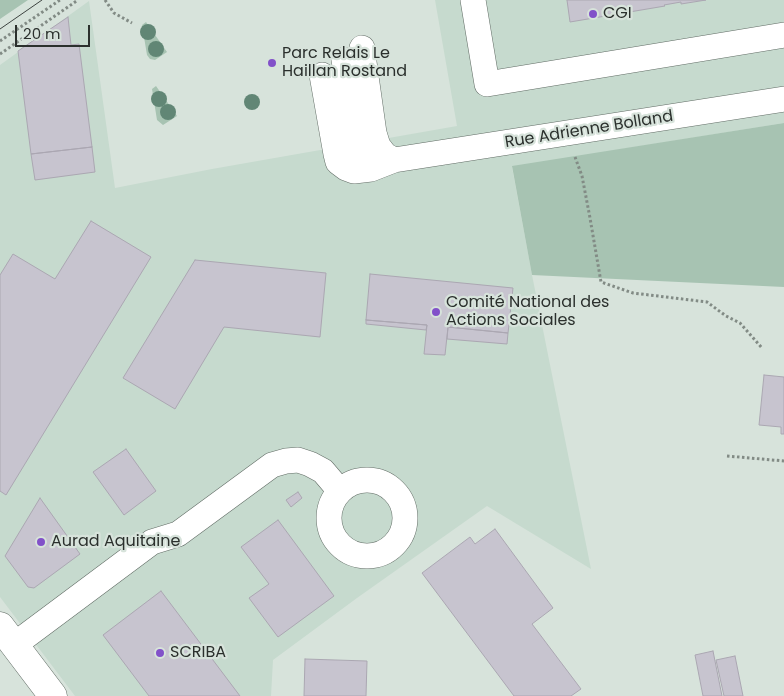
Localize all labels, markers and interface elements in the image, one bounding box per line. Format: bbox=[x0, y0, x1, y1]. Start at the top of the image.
place label: CGI bbox=[603, 4, 632, 24]
marker: CGI bbox=[587, 8, 599, 20]
scale bar bbox=[18, 15, 92, 47]
text: 20 m bbox=[23, 23, 61, 44]
place label: Parc Relais Le Haillan Rostand bbox=[282, 44, 407, 82]
marker: Parc Relais Le Haillan Rostand bbox=[266, 57, 278, 69]
street label: Rue Adrienne Bolland bbox=[504, 107, 674, 153]
place label: Comité National des Actions Sociales bbox=[446, 293, 609, 331]
marker: Comité National des Actions Sociales bbox=[430, 306, 442, 318]
place label: Aurad Aquitaine bbox=[51, 532, 180, 552]
marker: Aurad Aquitaine bbox=[35, 536, 47, 548]
place label: SCRIBA bbox=[170, 643, 226, 663]
marker: SCRIBA bbox=[154, 647, 166, 659]

